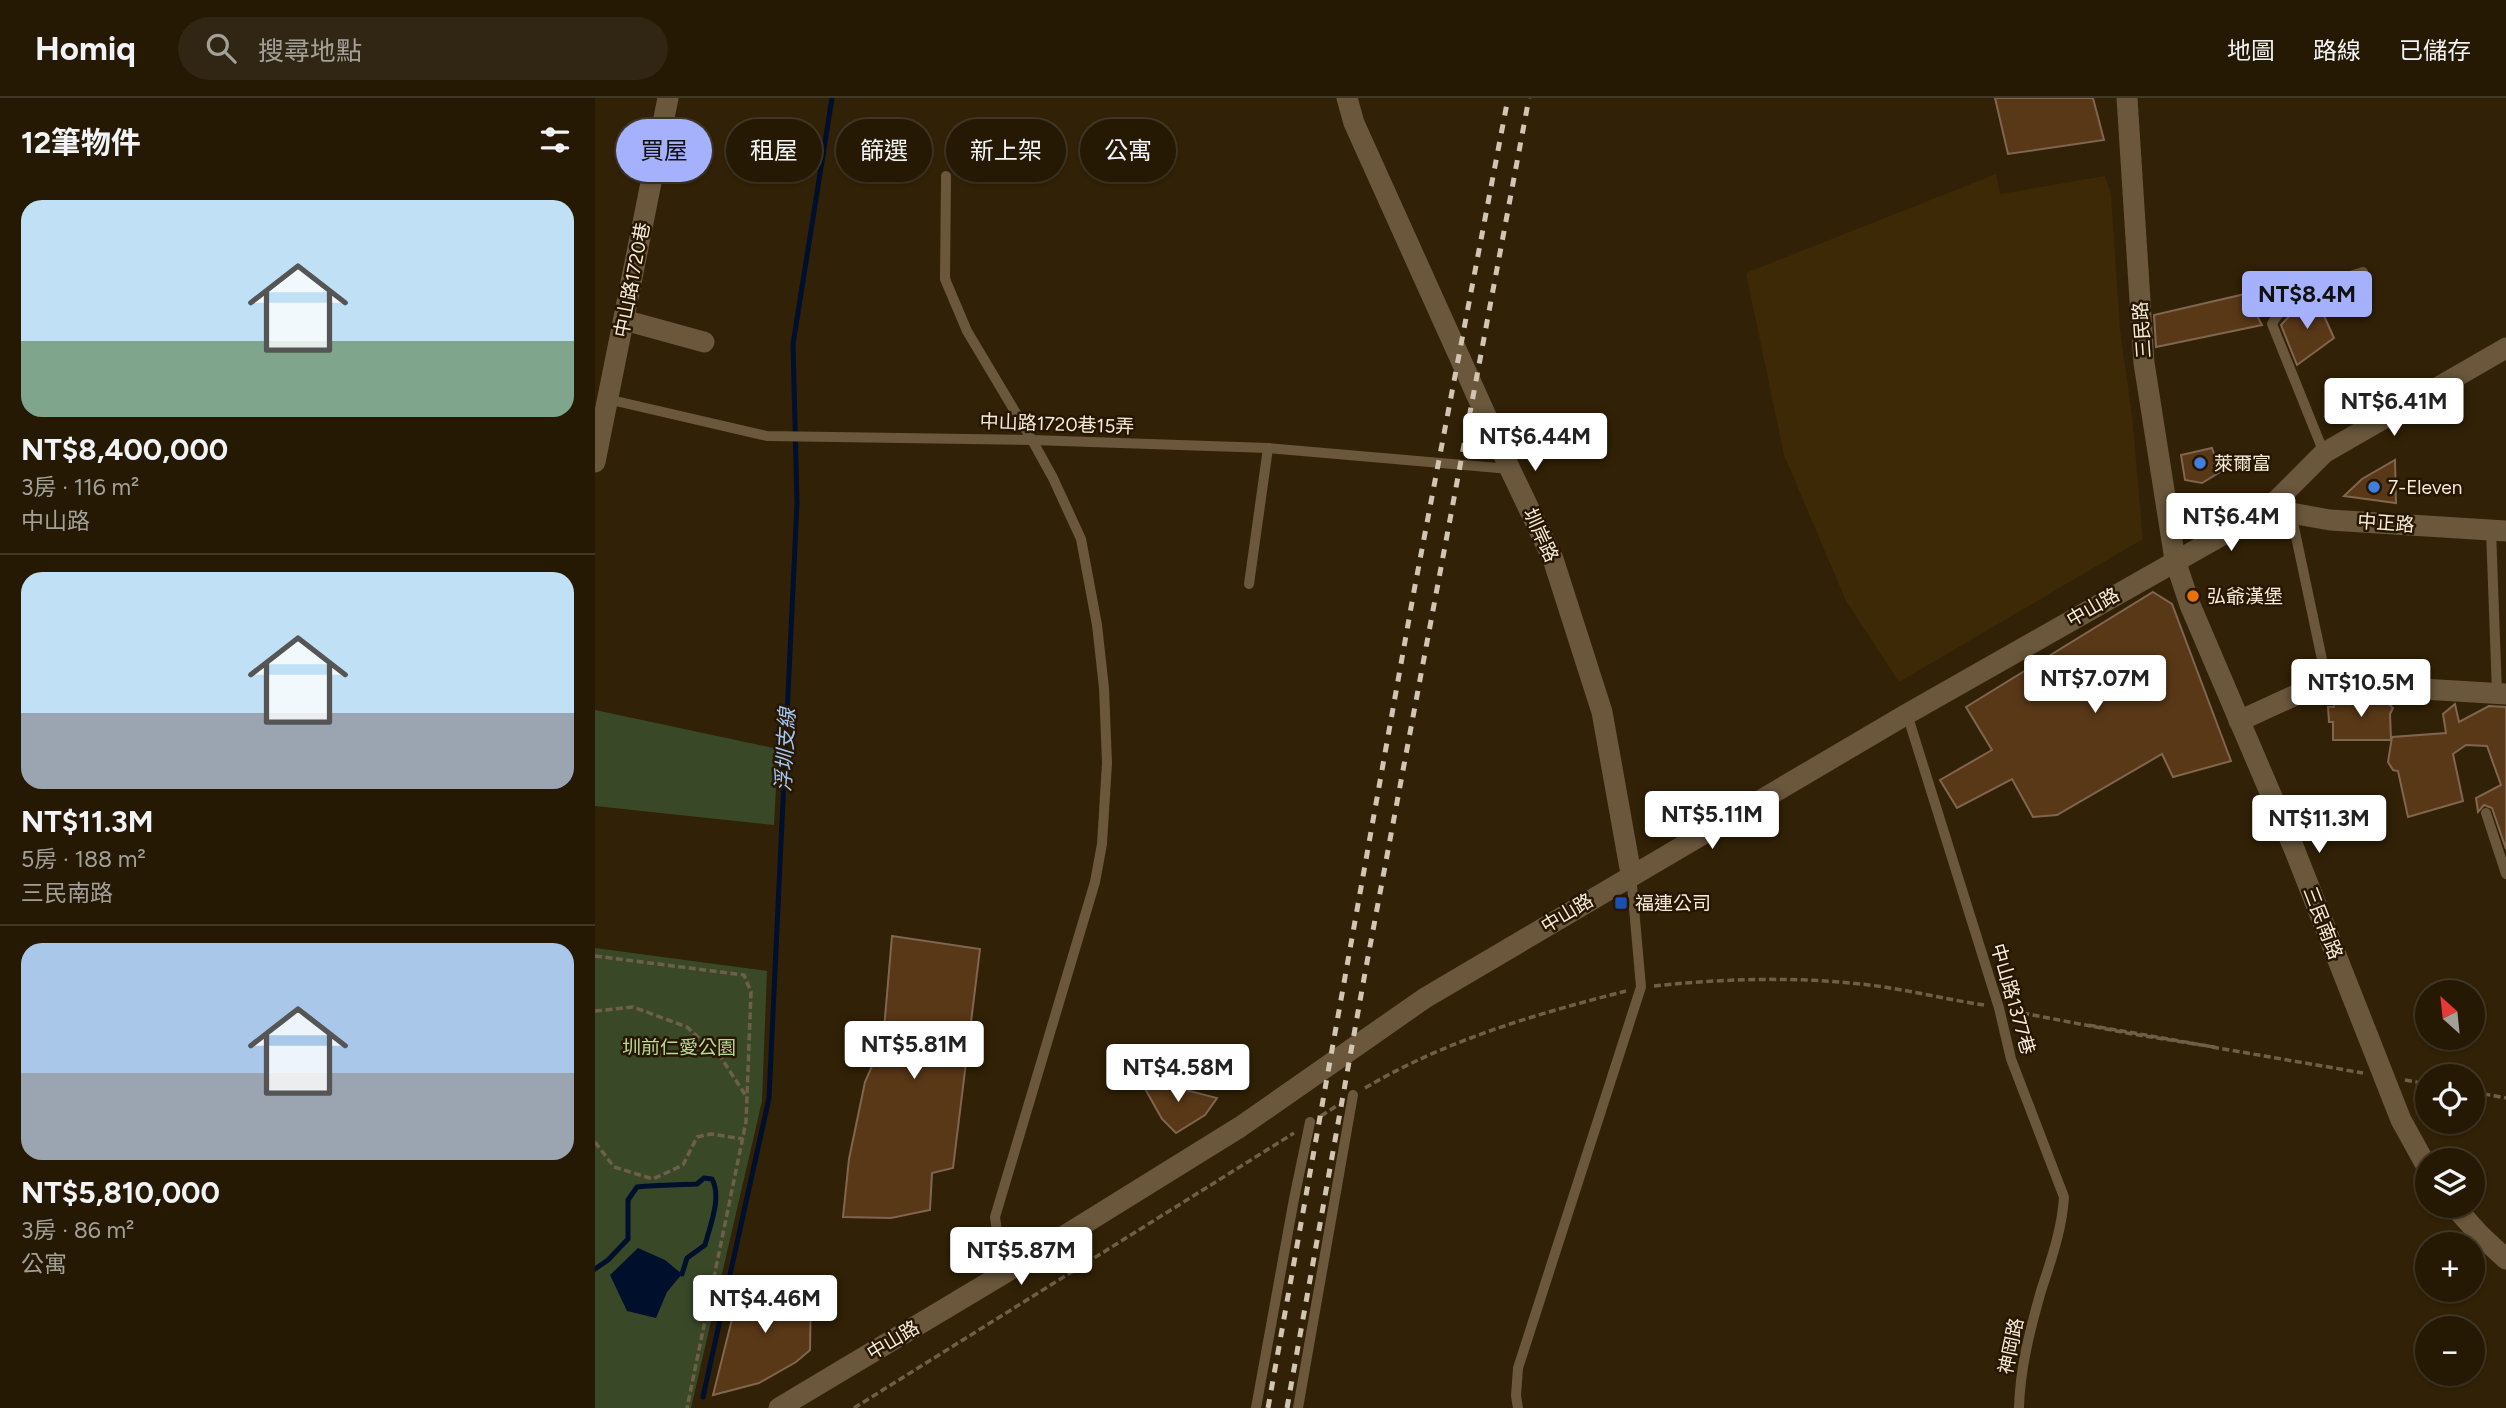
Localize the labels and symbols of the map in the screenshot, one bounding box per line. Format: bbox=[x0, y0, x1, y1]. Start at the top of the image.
street label: 中山路1720巷 bbox=[610, 220, 654, 340]
pin: NT$8.4M bbox=[2242, 272, 2372, 331]
street label: 三民路 bbox=[2129, 301, 2155, 359]
pin: NT$6.41M bbox=[2322, 378, 2466, 438]
street label: 中山路1720巷15弄 bbox=[979, 410, 1135, 438]
pin: NT$6.44M bbox=[1463, 414, 1607, 473]
place label: 萊爾富 bbox=[2214, 452, 2271, 475]
marker: 萊爾富 bbox=[2192, 455, 2208, 471]
place label: 7-Eleven bbox=[2388, 476, 2462, 499]
marker: 7-Eleven bbox=[2366, 479, 2382, 495]
pin: NT$6.4M bbox=[2166, 494, 2296, 553]
street label: 圳岸路 bbox=[1519, 504, 1563, 566]
street label: 中正路 bbox=[2357, 510, 2415, 536]
street label: 中山路 bbox=[2063, 583, 2123, 631]
place label: 弘爺漢堡 bbox=[2207, 585, 2283, 608]
marker: 弘爺漢堡 bbox=[2185, 588, 2201, 604]
pin: NT$7.07M bbox=[2023, 656, 2167, 715]
pin: NT$10.5M bbox=[2289, 660, 2433, 719]
water label: 浮圳支線 bbox=[770, 705, 800, 793]
pin: NT$5.11M bbox=[1640, 792, 1784, 851]
pin: NT$11.3M bbox=[2247, 796, 2391, 855]
street label: 三民南路 bbox=[2299, 883, 2347, 963]
street label: 中山路 bbox=[1537, 888, 1597, 938]
place label: 福連公司 bbox=[1635, 892, 1711, 915]
marker: 福連公司 bbox=[1613, 895, 1629, 911]
street label: 中山路1377巷 bbox=[1986, 941, 2040, 1057]
north arrow bbox=[2415, 980, 2485, 1050]
pin: NT$5.81M bbox=[842, 1021, 986, 1081]
park label: 圳前仁愛公園 bbox=[622, 1036, 736, 1059]
pin: NT$4.58M bbox=[1106, 1044, 1250, 1104]
pin: NT$5.87M bbox=[949, 1228, 1093, 1287]
pin: NT$4.46M bbox=[693, 1276, 837, 1335]
street label: 中山路 bbox=[863, 1315, 923, 1365]
street label: 神岡路 bbox=[1994, 1316, 2028, 1376]

